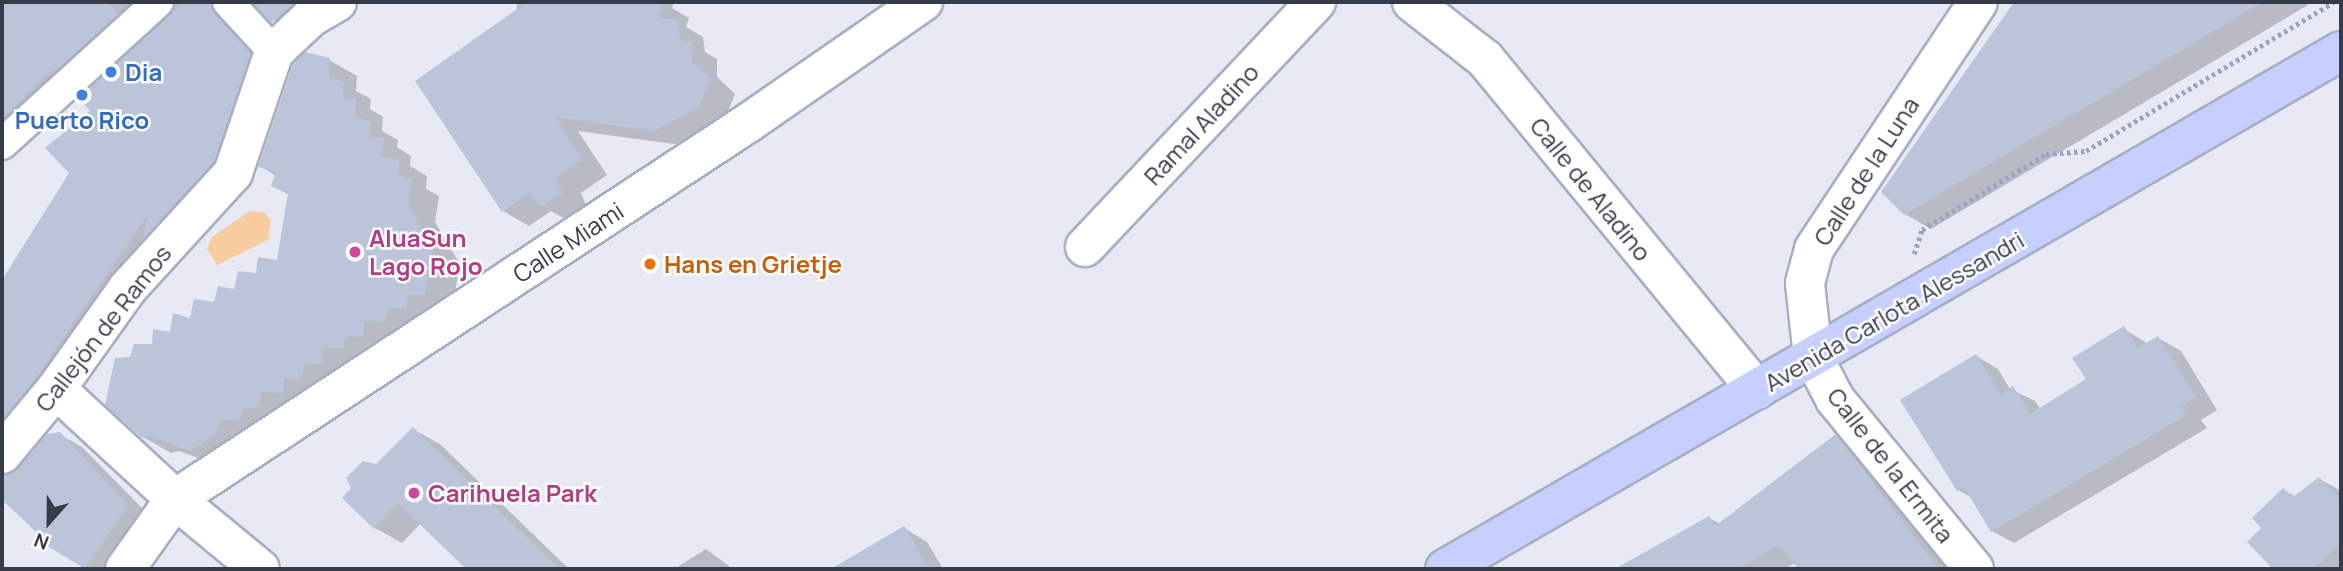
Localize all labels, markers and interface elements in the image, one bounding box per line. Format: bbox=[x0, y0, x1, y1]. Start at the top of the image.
place label: Dia bbox=[125, 58, 162, 86]
street label: Ramal Aladino bbox=[1138, 58, 1264, 190]
marker: Dia bbox=[103, 64, 119, 80]
marker: Puerto Rico bbox=[74, 87, 90, 103]
street label: Calle de la Luna bbox=[1807, 91, 1925, 251]
place label: Puerto Rico bbox=[15, 106, 149, 134]
street label: Calle de Aladino bbox=[1524, 112, 1658, 266]
street label: Calle Miami bbox=[507, 196, 629, 288]
place label: AluaSun Lago Rojo bbox=[369, 224, 482, 280]
street label: Avenida Carlota Alessandri bbox=[1759, 225, 2029, 397]
street label: Callejón de Ramos bbox=[29, 239, 177, 417]
marker: AluaSun Lago Rojo bbox=[347, 244, 363, 260]
place label: Hans en Grietje bbox=[664, 250, 842, 278]
marker: Hans en Grietje bbox=[642, 256, 658, 272]
street label: Calle de la Ermita bbox=[1822, 382, 1960, 548]
place label: Carihuela Park bbox=[428, 479, 597, 507]
marker: Carihuela Park bbox=[406, 485, 422, 501]
north arrow bbox=[14, 487, 84, 557]
text: N bbox=[30, 527, 53, 556]

